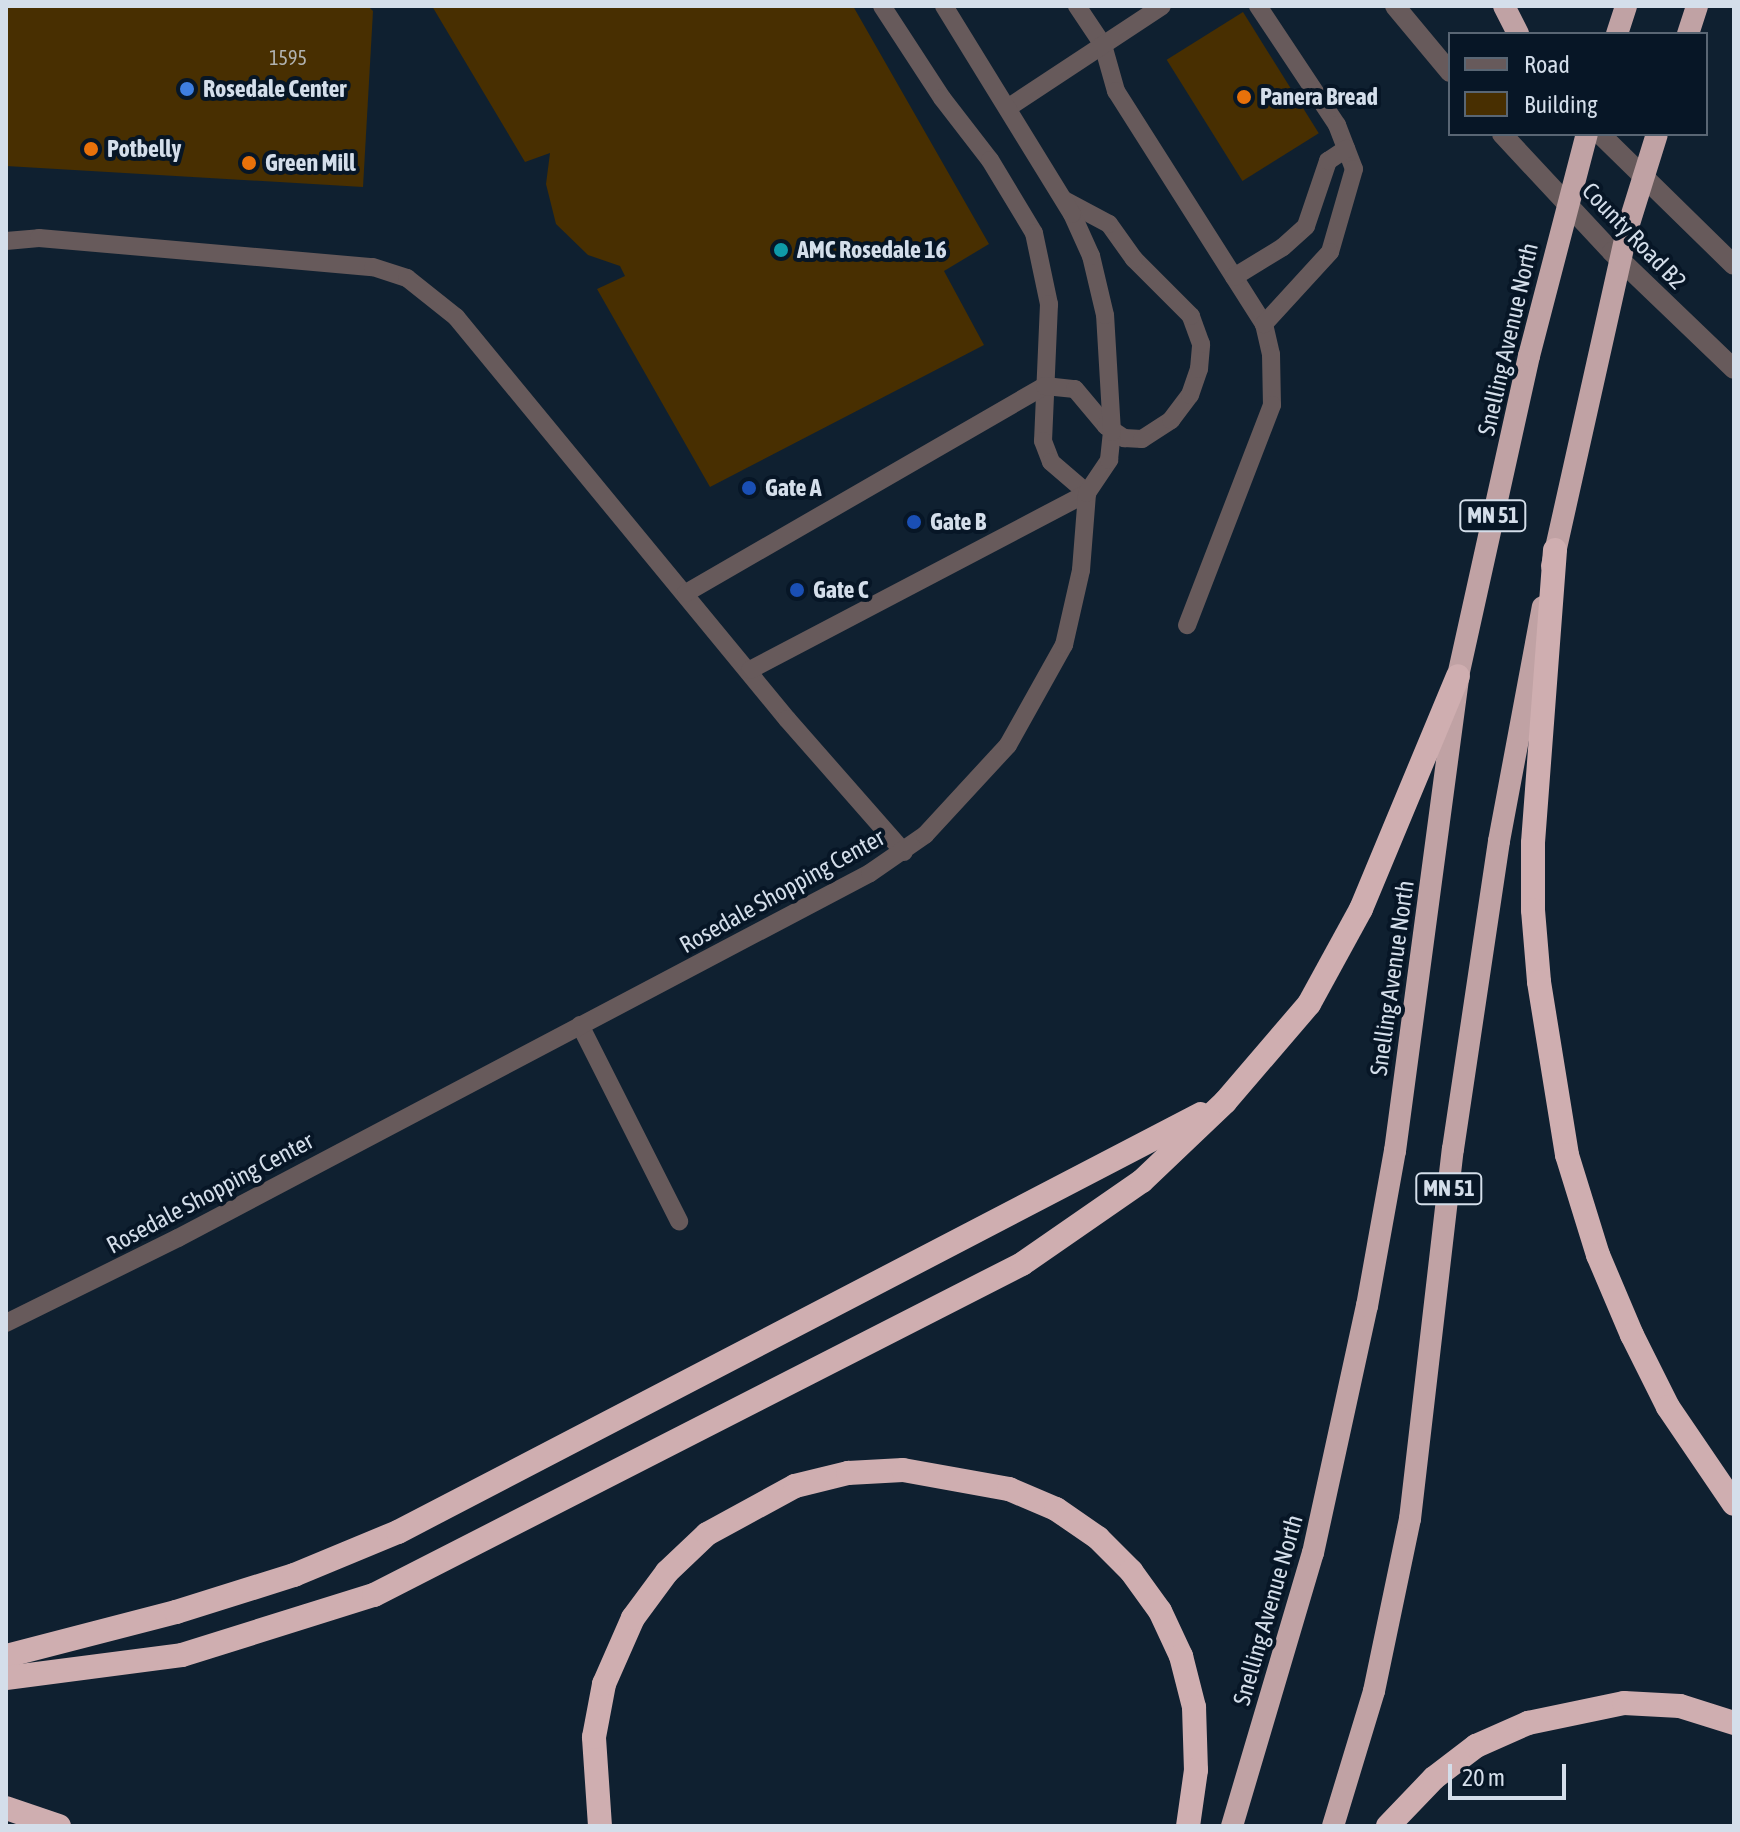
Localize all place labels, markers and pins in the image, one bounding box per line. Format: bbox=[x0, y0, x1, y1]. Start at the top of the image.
place label: Rosedale Center bbox=[203, 75, 346, 103]
marker: Rosedale Center bbox=[178, 80, 196, 98]
place label: Panera Bread bbox=[1260, 83, 1378, 111]
marker: Panera Bread bbox=[1235, 88, 1253, 106]
place label: Potbelly bbox=[107, 135, 181, 163]
marker: Potbelly bbox=[82, 140, 100, 158]
place label: Green Mill bbox=[265, 149, 356, 177]
marker: Green Mill bbox=[240, 154, 258, 172]
place label: AMC Rosedale 16 bbox=[797, 236, 947, 264]
marker: AMC Rosedale 16 bbox=[772, 241, 790, 259]
place label: Gate A bbox=[765, 474, 821, 502]
marker: Gate A bbox=[740, 479, 758, 497]
place label: Gate B bbox=[930, 508, 986, 536]
marker: Gate B bbox=[905, 513, 923, 531]
place label: Gate C bbox=[813, 576, 869, 604]
marker: Gate C bbox=[788, 581, 806, 599]

